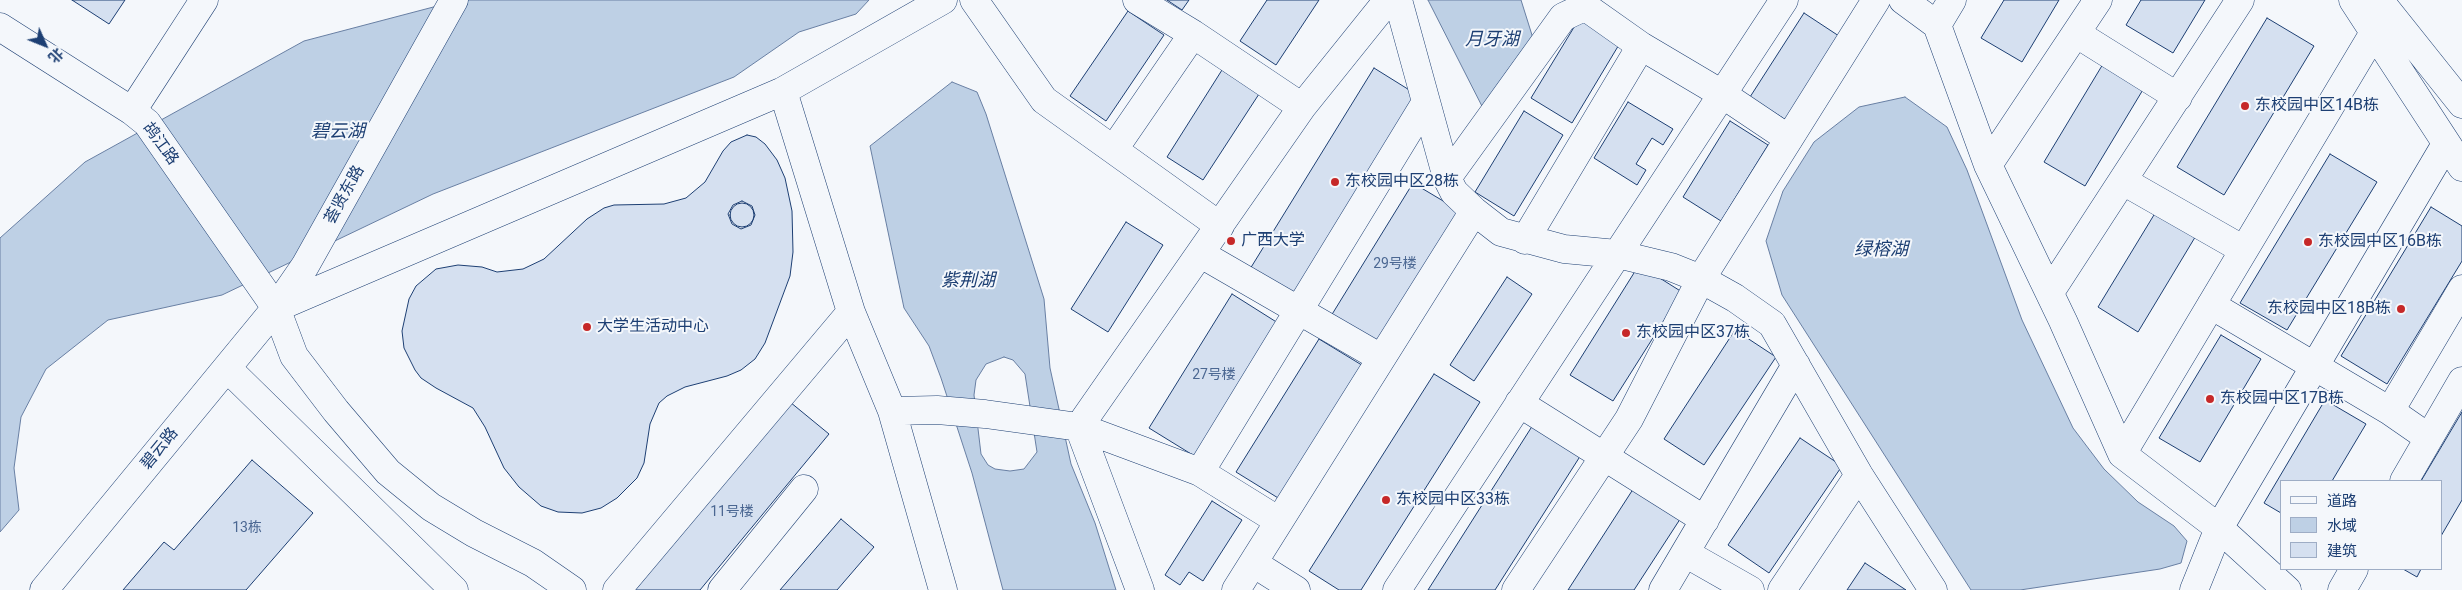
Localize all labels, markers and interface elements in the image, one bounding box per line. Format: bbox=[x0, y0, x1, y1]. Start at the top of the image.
north arrow bbox=[20, 20, 70, 70]
water label: 月牙湖 bbox=[1465, 29, 1519, 51]
text: 北 bbox=[45, 45, 66, 66]
place label: 东校园中区14B栋 bbox=[2255, 96, 2379, 116]
marker: 东校园中区14B栋 bbox=[2239, 100, 2251, 112]
street label: 鸪江路 bbox=[138, 119, 182, 169]
water label: 碧云湖 bbox=[311, 121, 365, 143]
street label: 荟贤东路 bbox=[321, 162, 369, 228]
place label: 东校园中区28栋 bbox=[1345, 172, 1459, 192]
marker: 东校园中区28栋 bbox=[1329, 176, 1341, 188]
place label: 广西大学 bbox=[1241, 231, 1305, 251]
place label: 东校园中区16B栋 bbox=[2318, 232, 2442, 252]
marker: 广西大学 bbox=[1225, 235, 1237, 247]
marker: 东校园中区16B栋 bbox=[2302, 236, 2314, 248]
water label: 绿榕湖 bbox=[1854, 239, 1908, 261]
house number: 29号楼 bbox=[1373, 256, 1417, 272]
water label: 紫荆湖 bbox=[941, 270, 995, 292]
place label: 东校园中区18B栋 bbox=[2267, 299, 2391, 319]
marker: 东校园中区18B栋 bbox=[2395, 303, 2407, 315]
place label: 大学生活动中心 bbox=[597, 317, 709, 337]
marker: 大学生活动中心 bbox=[581, 321, 593, 333]
place label: 东校园中区37栋 bbox=[1636, 323, 1750, 343]
marker: 东校园中区37栋 bbox=[1620, 327, 1632, 339]
house number: 27号楼 bbox=[1192, 367, 1236, 383]
place label: 东校园中区17B栋 bbox=[2220, 389, 2344, 409]
marker: 东校园中区17B栋 bbox=[2204, 393, 2216, 405]
street label: 碧云路 bbox=[137, 424, 183, 474]
legend bbox=[2280, 480, 2442, 570]
place label: 东校园中区33栋 bbox=[1396, 490, 1510, 510]
text: 道路 bbox=[2327, 492, 2357, 510]
marker: 东校园中区33栋 bbox=[1380, 494, 1392, 506]
house number: 11号楼 bbox=[710, 504, 754, 520]
text: 水域 bbox=[2327, 517, 2357, 535]
house number: 13栋 bbox=[232, 520, 262, 536]
text: 建筑 bbox=[2327, 542, 2357, 560]

